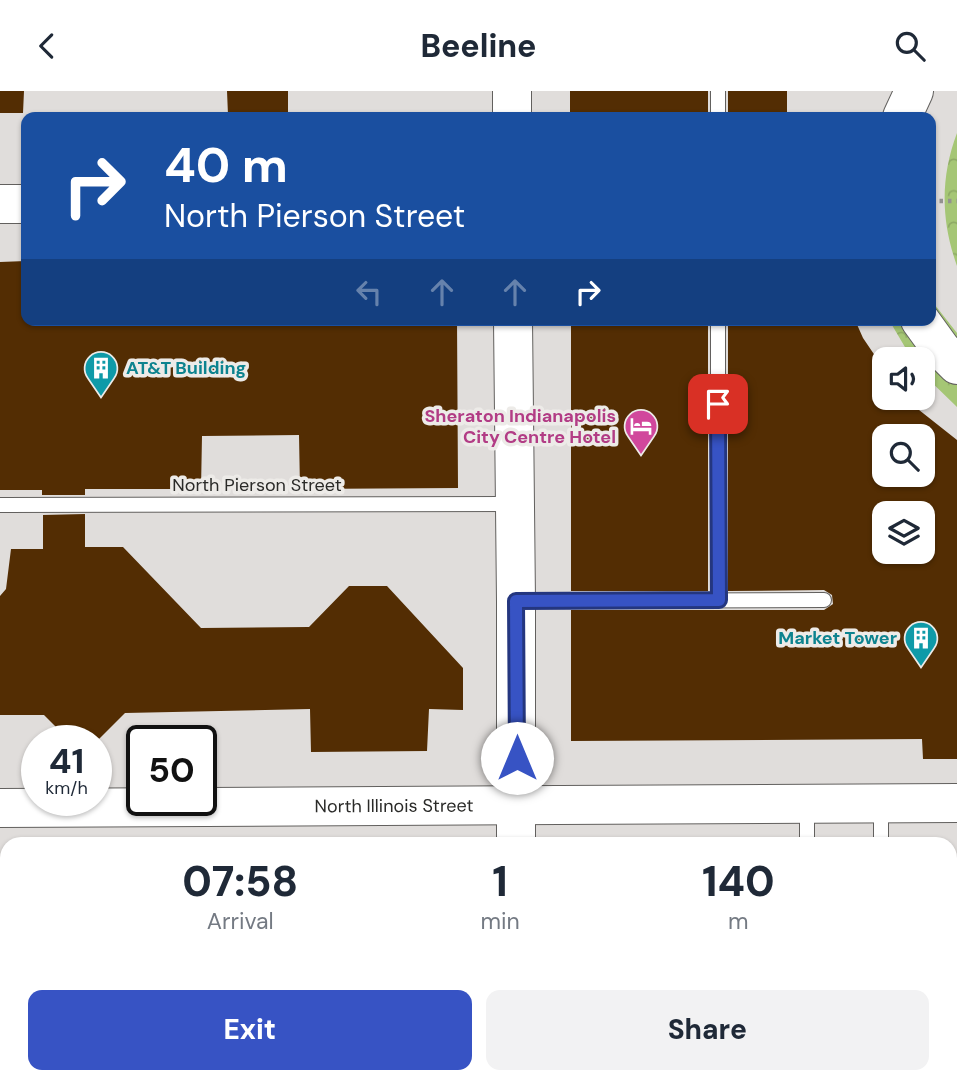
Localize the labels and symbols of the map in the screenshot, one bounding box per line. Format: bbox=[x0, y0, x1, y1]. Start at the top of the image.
building icon: AT&T Building bbox=[82, 349, 120, 398]
place label: AT&T Building bbox=[126, 356, 246, 380]
pin bbox=[688, 374, 748, 434]
place label: Sheraton Indianapolis City Centre Hotel bbox=[424, 404, 616, 449]
hotel icon: Sheraton Indianapolis City Centre Hotel bbox=[622, 407, 660, 456]
street label: North Pierson Street bbox=[172, 473, 342, 497]
building icon: Market Tower bbox=[902, 619, 940, 668]
place label: Market Tower bbox=[778, 626, 897, 650]
position arrow bbox=[480, 721, 554, 795]
speed limit sign: 50 bbox=[126, 725, 217, 816]
street label: North Illinois Street bbox=[314, 794, 473, 818]

